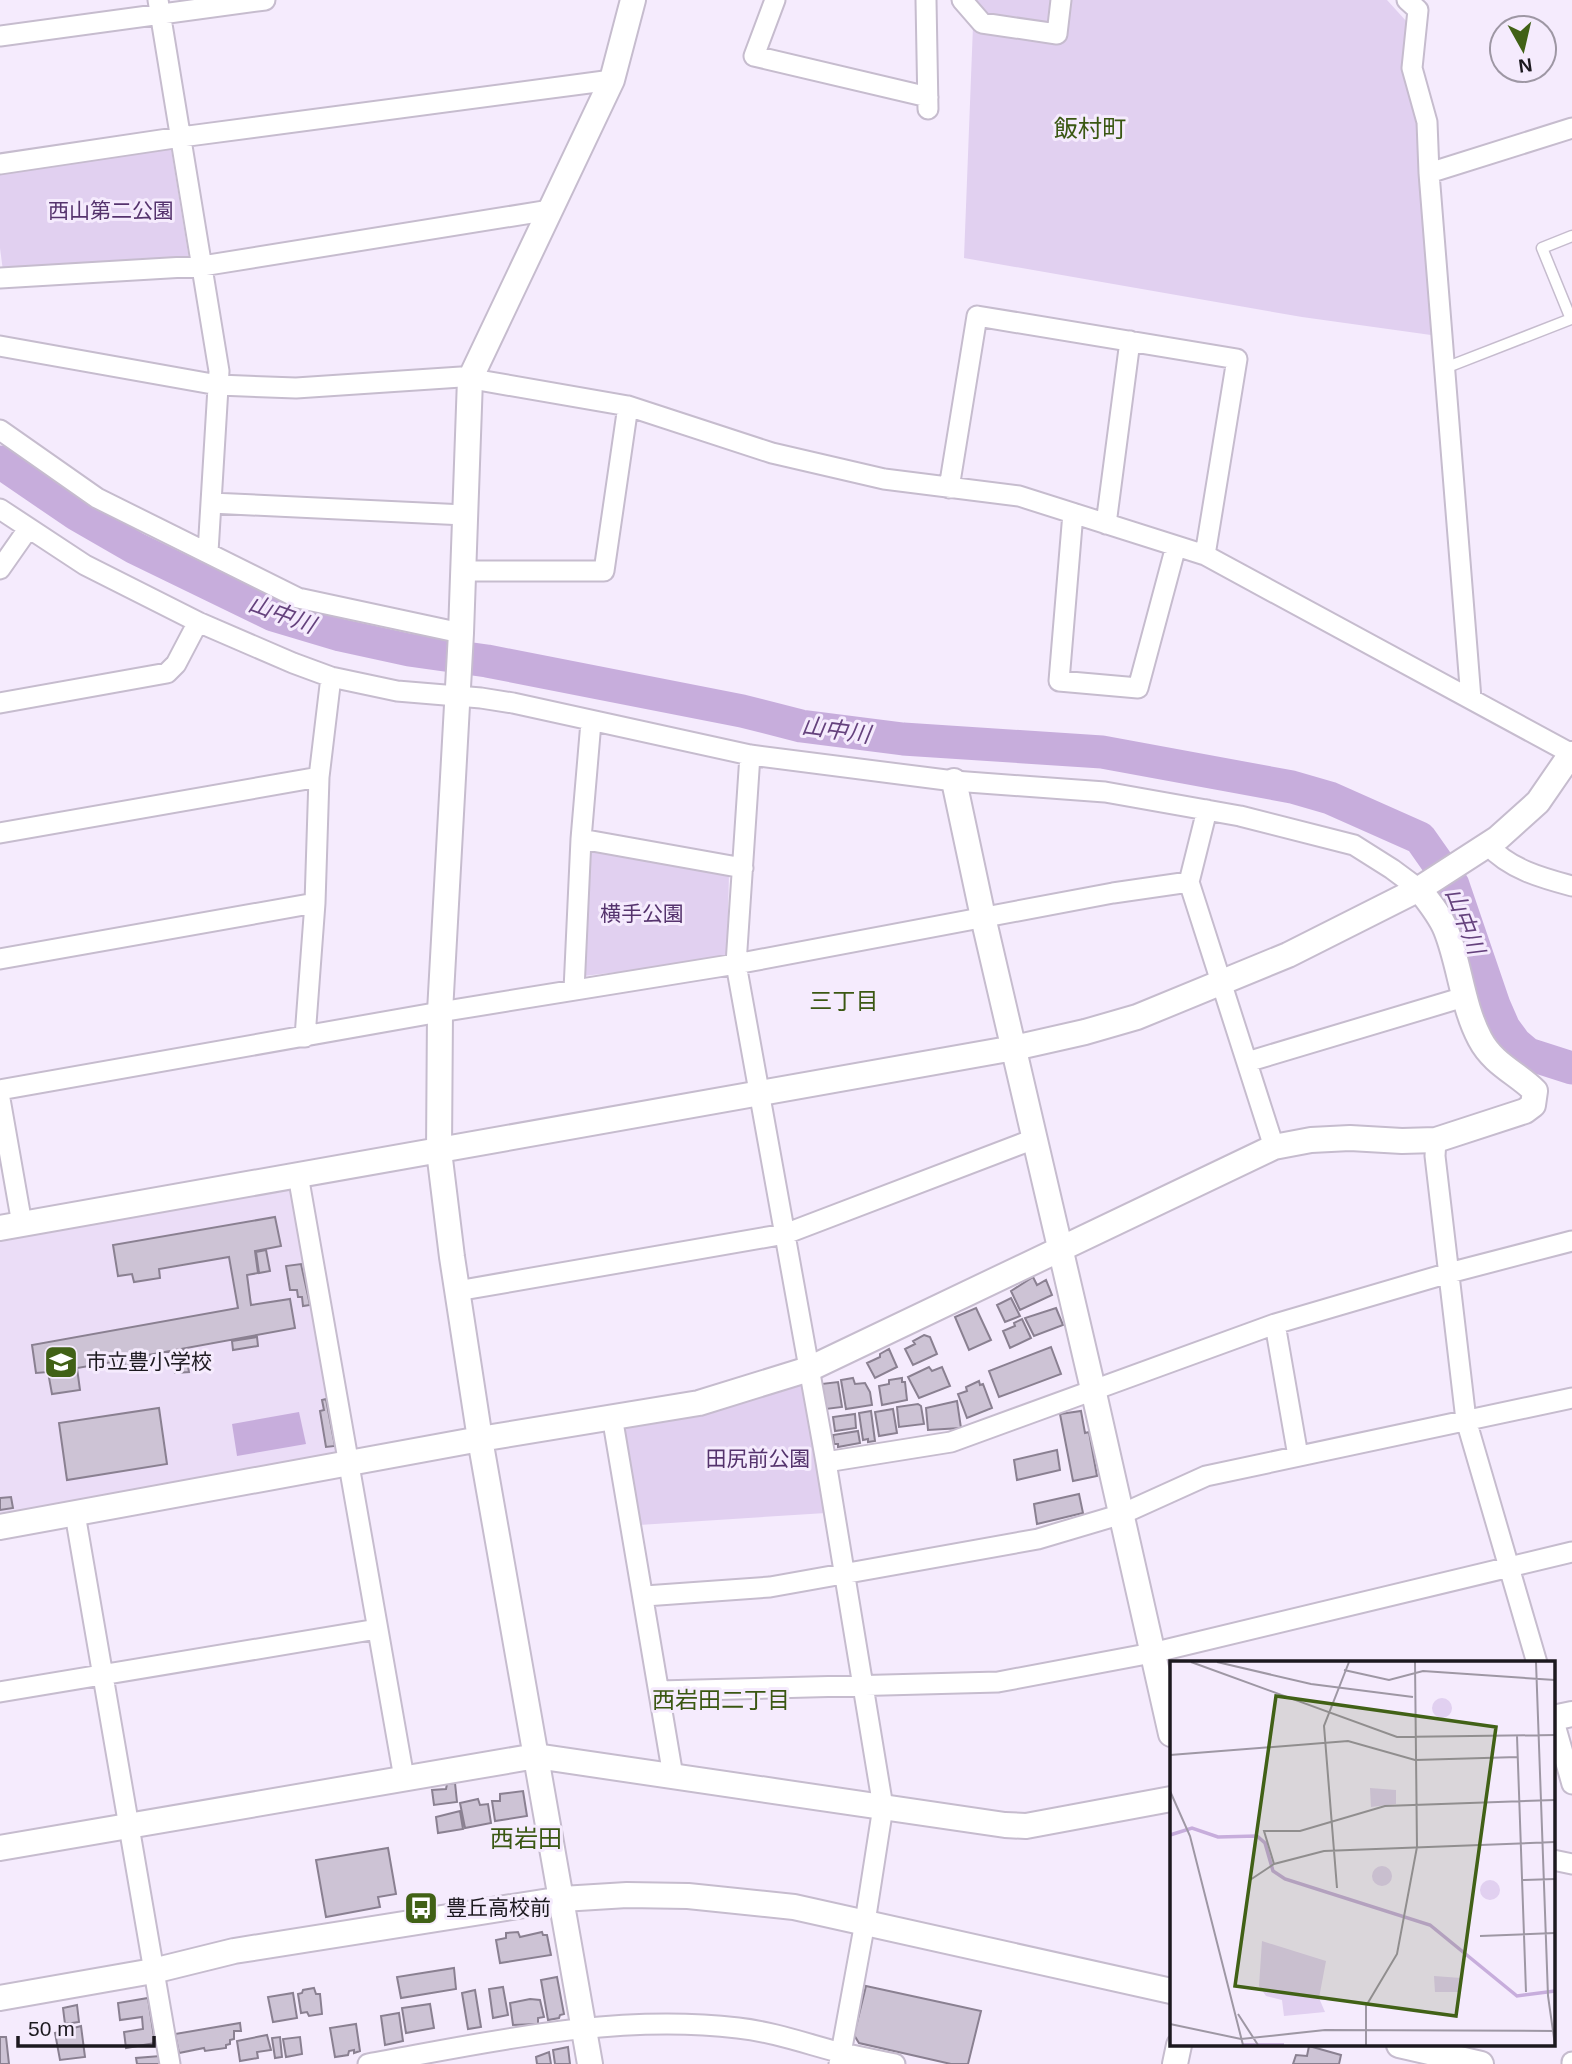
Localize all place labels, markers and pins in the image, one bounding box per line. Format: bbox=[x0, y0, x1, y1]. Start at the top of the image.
school or university icon: 市立豊小学校 bbox=[42, 1343, 80, 1381]
place label: 市立豊小学校 bbox=[86, 1350, 212, 1373]
bus stop icon: 豊丘高校前 bbox=[402, 1889, 440, 1927]
place label: 豊丘高校前 bbox=[446, 1896, 551, 1919]

